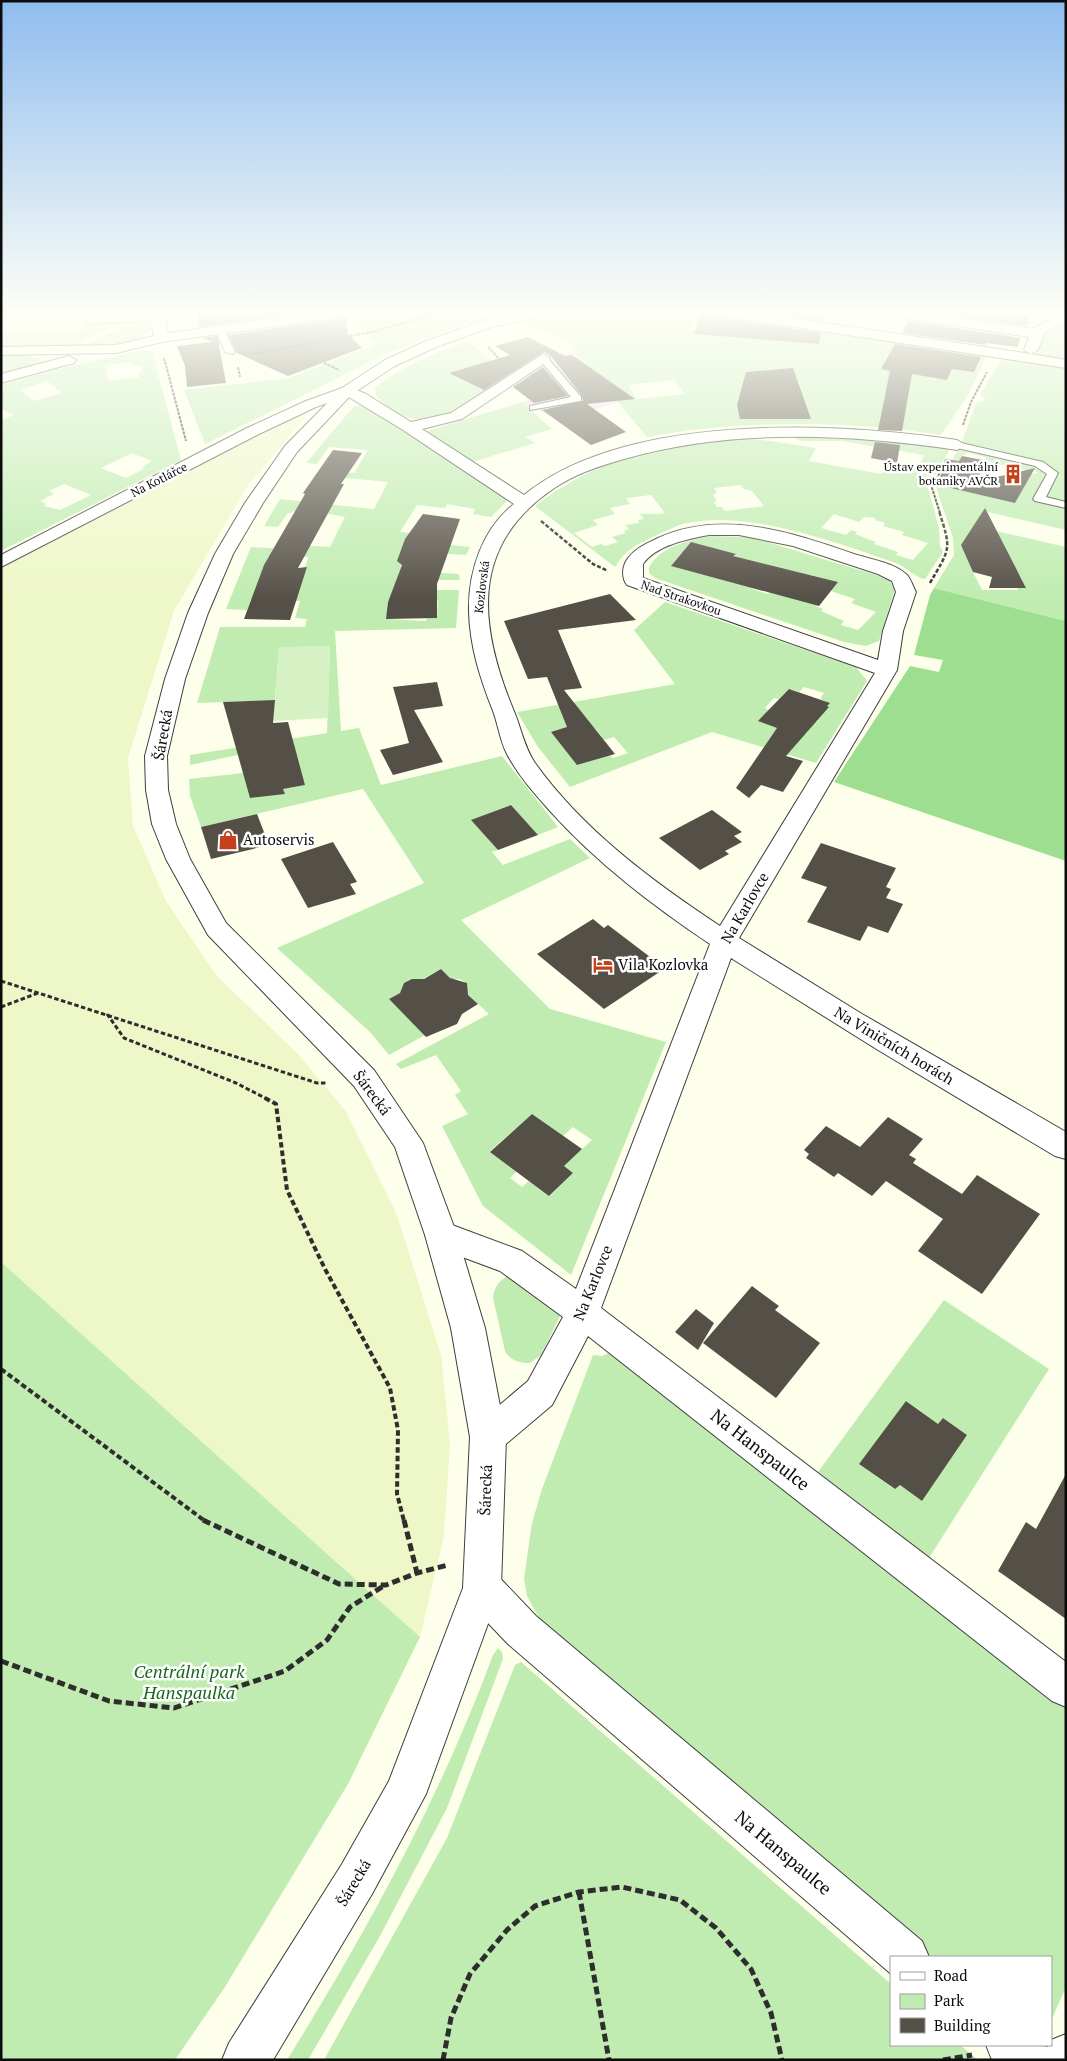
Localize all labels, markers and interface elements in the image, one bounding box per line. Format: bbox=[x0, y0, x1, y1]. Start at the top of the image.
street label: Na Kotlářce bbox=[128, 459, 190, 500]
place label: Ústav experimentální botaniky AVČR bbox=[884, 459, 998, 488]
building icon: Ústav experimentální botaniky AVČR bbox=[1002, 463, 1024, 485]
street label: Kozlovská bbox=[471, 560, 492, 614]
street label: Nad Strakovkou bbox=[639, 577, 723, 618]
street label: Šárecká bbox=[148, 707, 176, 762]
shop icon: Autoservis bbox=[217, 829, 239, 851]
place label: Autoservis bbox=[243, 829, 314, 849]
street label: Na Karlovce bbox=[716, 868, 773, 947]
hotel icon: Vila Kozlovka bbox=[592, 954, 614, 976]
place label: Vila Kozlovka bbox=[618, 954, 709, 974]
street label: Na Viničních horách bbox=[831, 1002, 958, 1089]
street label: Šárecká bbox=[349, 1066, 396, 1119]
street label: Na Karlovce bbox=[568, 1242, 616, 1323]
street label: Na Hanspaulce bbox=[706, 1403, 815, 1495]
street label: Šárecká bbox=[474, 1464, 496, 1516]
park label: Centrální park Hanspaulka bbox=[133, 1659, 245, 1704]
street label: Na Hanspaulce bbox=[730, 1805, 837, 1900]
street label: Šárecká bbox=[331, 1855, 375, 1910]
legend bbox=[890, 1956, 1052, 2046]
text: Road bbox=[934, 1965, 967, 1985]
text: Park bbox=[934, 1990, 964, 2010]
text: Building bbox=[934, 2015, 992, 2035]

